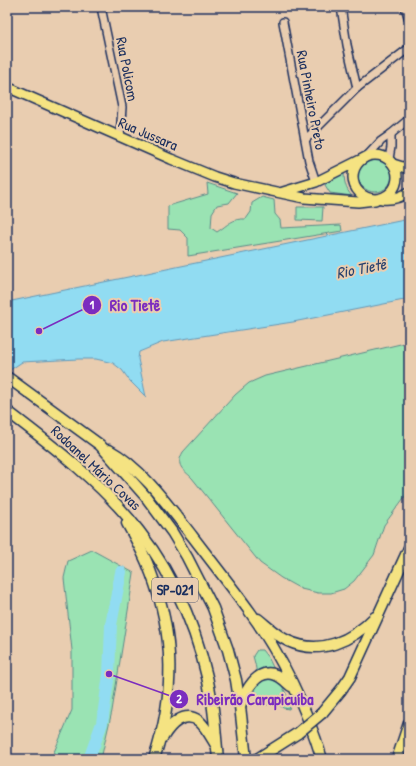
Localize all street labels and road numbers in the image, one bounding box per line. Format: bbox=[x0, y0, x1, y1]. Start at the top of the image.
street label: Rua Policom bbox=[111, 35, 144, 103]
street label: Rua Pinheiro Preto bbox=[292, 49, 331, 151]
street label: Rua Jussara bbox=[115, 112, 181, 156]
street label: Rodoanel Mário Covas bbox=[47, 420, 146, 515]
road number: SP-021 bbox=[152, 578, 198, 602]

